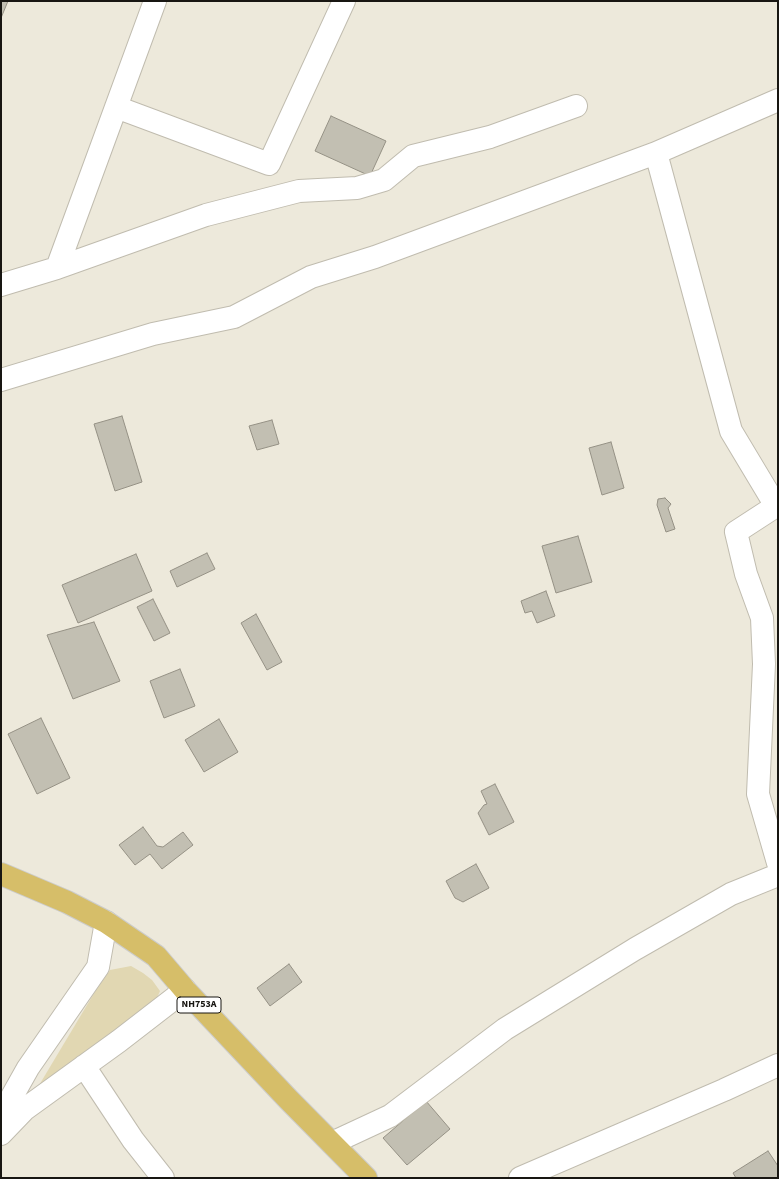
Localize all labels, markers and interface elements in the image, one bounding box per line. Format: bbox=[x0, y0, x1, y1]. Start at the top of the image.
road number: NH753A bbox=[177, 997, 221, 1013]

